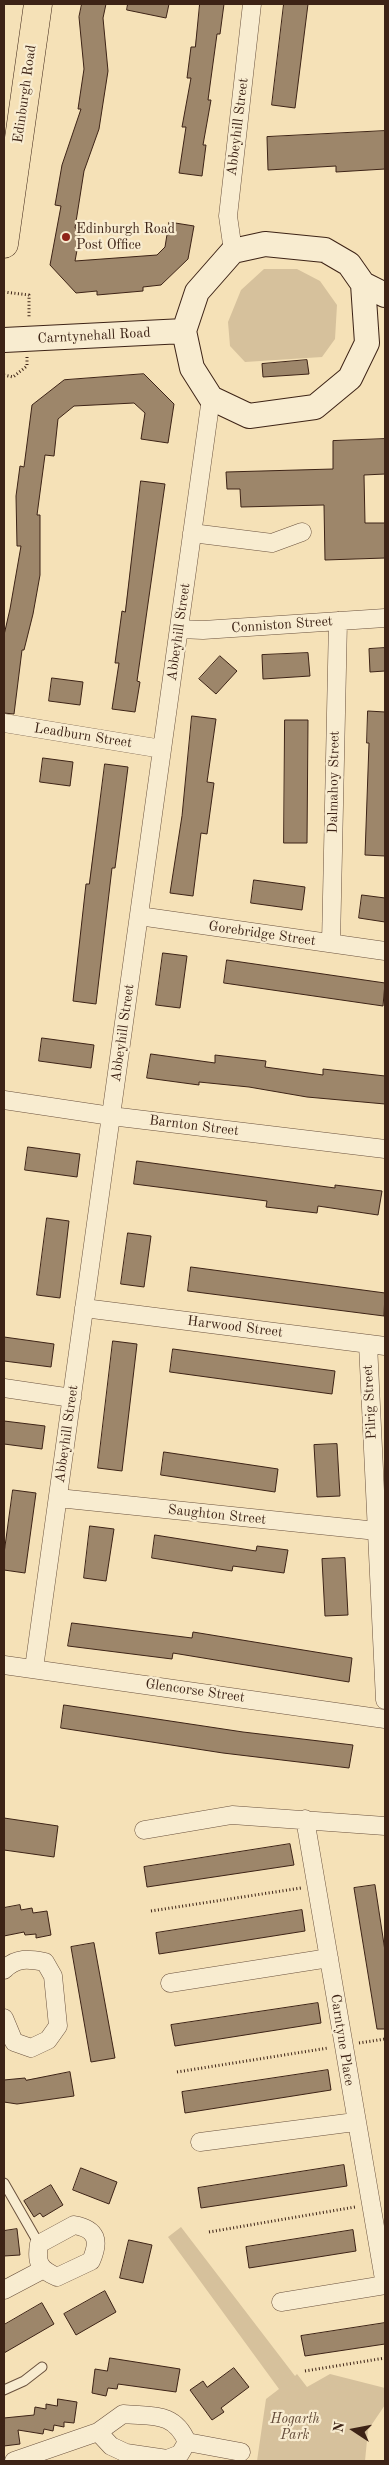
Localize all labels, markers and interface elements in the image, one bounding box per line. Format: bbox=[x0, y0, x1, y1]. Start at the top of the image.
street label: Edinburgh Road bbox=[10, 44, 40, 144]
street label: Abbeyhill Street bbox=[224, 77, 252, 177]
place label: Edinburgh Road Post Office bbox=[76, 221, 175, 253]
marker: Edinburgh Road Post Office bbox=[60, 231, 72, 243]
street label: Carntynehall Road bbox=[37, 325, 151, 347]
street label: Abbeyhill Street bbox=[164, 582, 194, 682]
street label: Conniston Street bbox=[231, 613, 333, 637]
street label: Leadburn Street bbox=[33, 720, 133, 752]
street label: Dalmahoy Street bbox=[325, 731, 343, 833]
street label: Gorebridge Street bbox=[207, 918, 317, 950]
street label: Abbeyhill Street bbox=[108, 983, 138, 1083]
street label: Barnton Street bbox=[148, 1112, 240, 1140]
street label: Harwood Street bbox=[186, 1313, 284, 1341]
street label: Pilrig Street bbox=[360, 1364, 380, 1440]
street label: Abbeyhill Street bbox=[52, 1384, 82, 1484]
street label: Saughton Street bbox=[167, 1501, 267, 1529]
street label: Glencorse Street bbox=[144, 1676, 246, 1706]
street label: Carntyne Place bbox=[326, 1993, 358, 2087]
north arrow bbox=[329, 2405, 379, 2455]
park label: Hogarth Park bbox=[270, 2411, 320, 2444]
text: N bbox=[331, 2421, 347, 2434]

